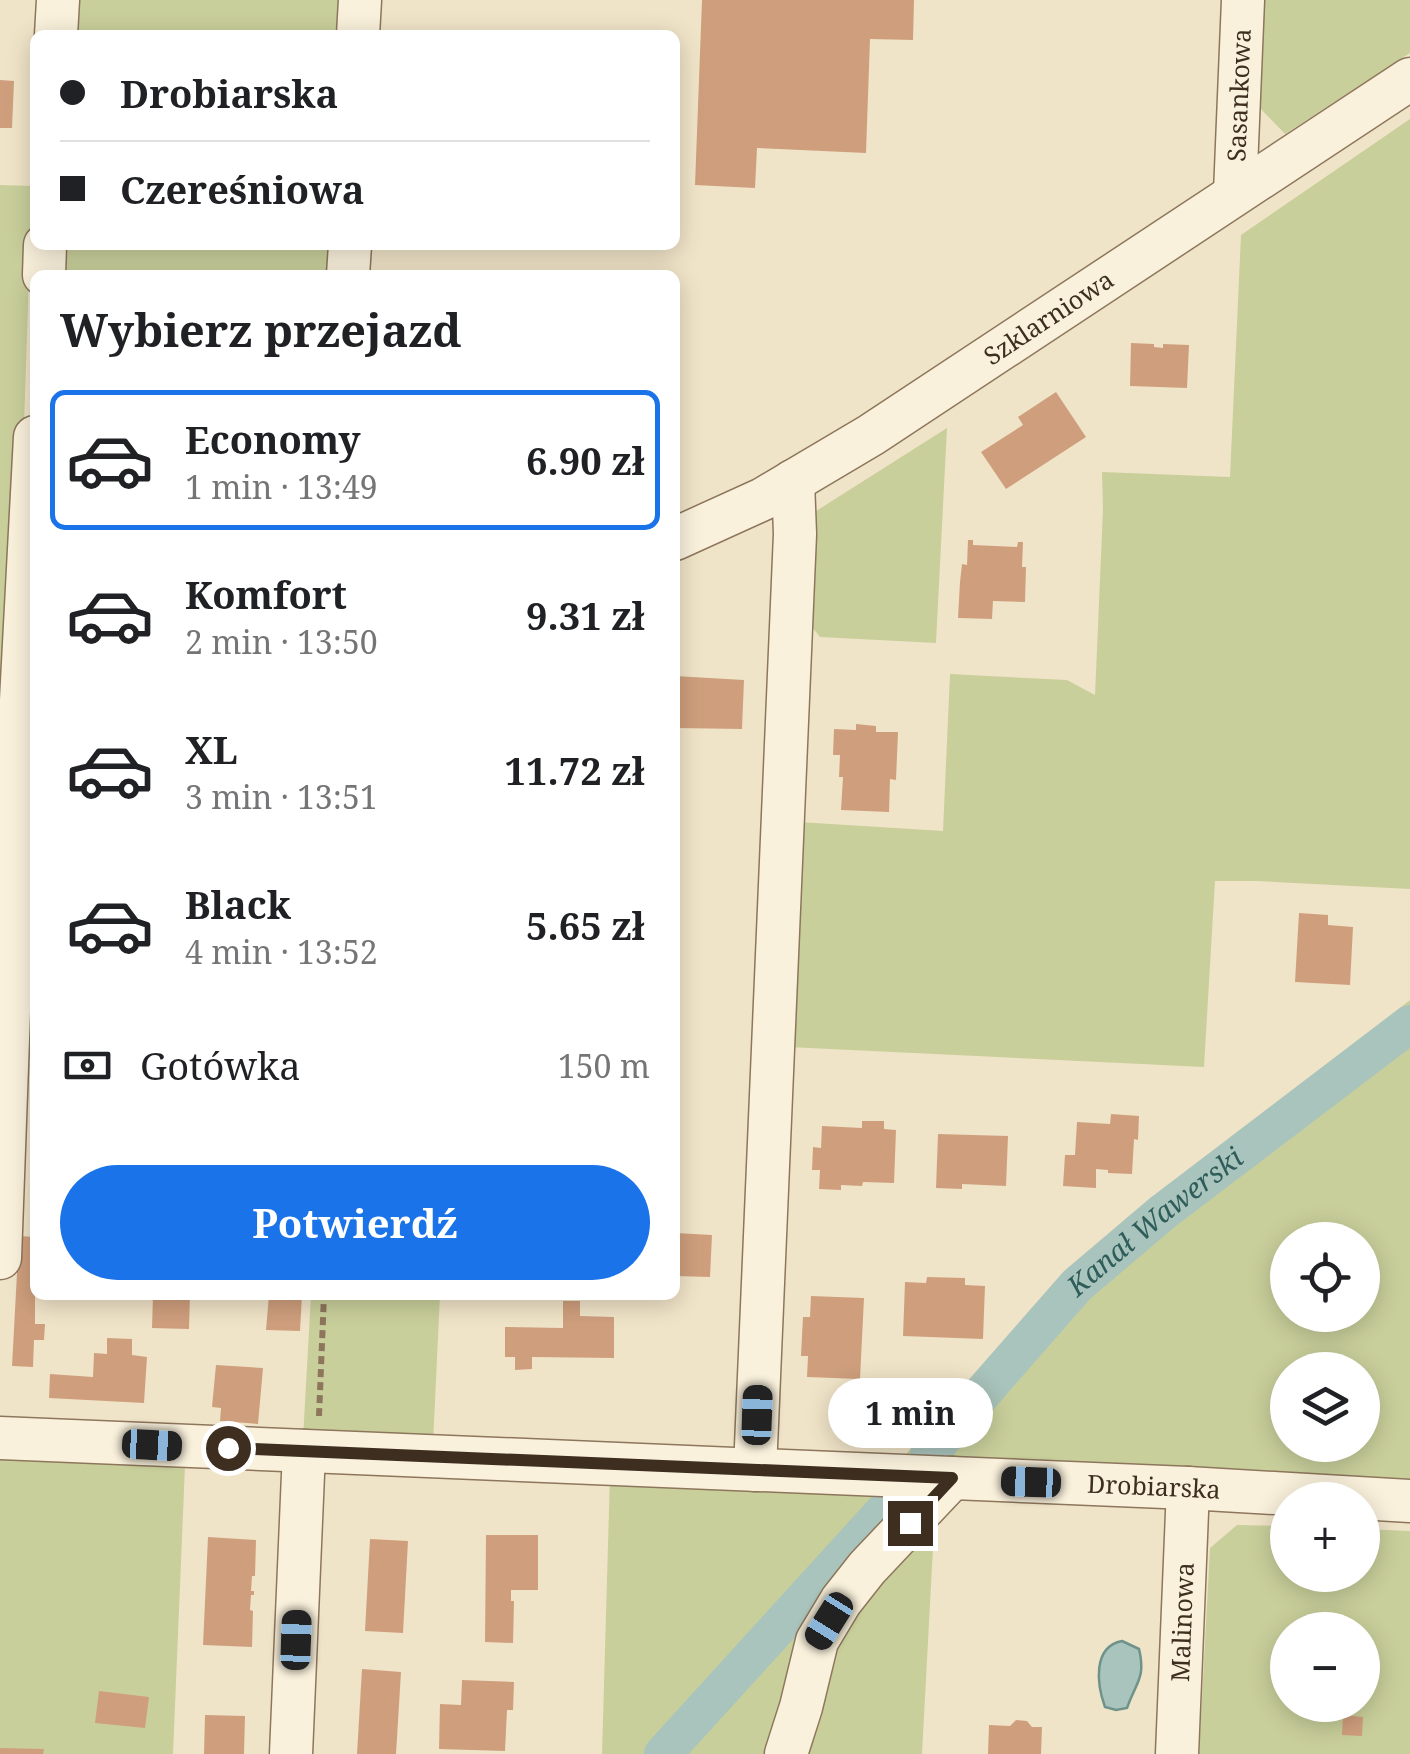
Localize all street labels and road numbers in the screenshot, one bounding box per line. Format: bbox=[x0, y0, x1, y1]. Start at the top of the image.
street label: Sasankowa bbox=[1218, 28, 1258, 162]
street label: Szklarniowa bbox=[977, 262, 1119, 372]
street label: Drobiarska bbox=[1087, 1466, 1222, 1506]
street label: Malinowa bbox=[1162, 1562, 1201, 1682]

